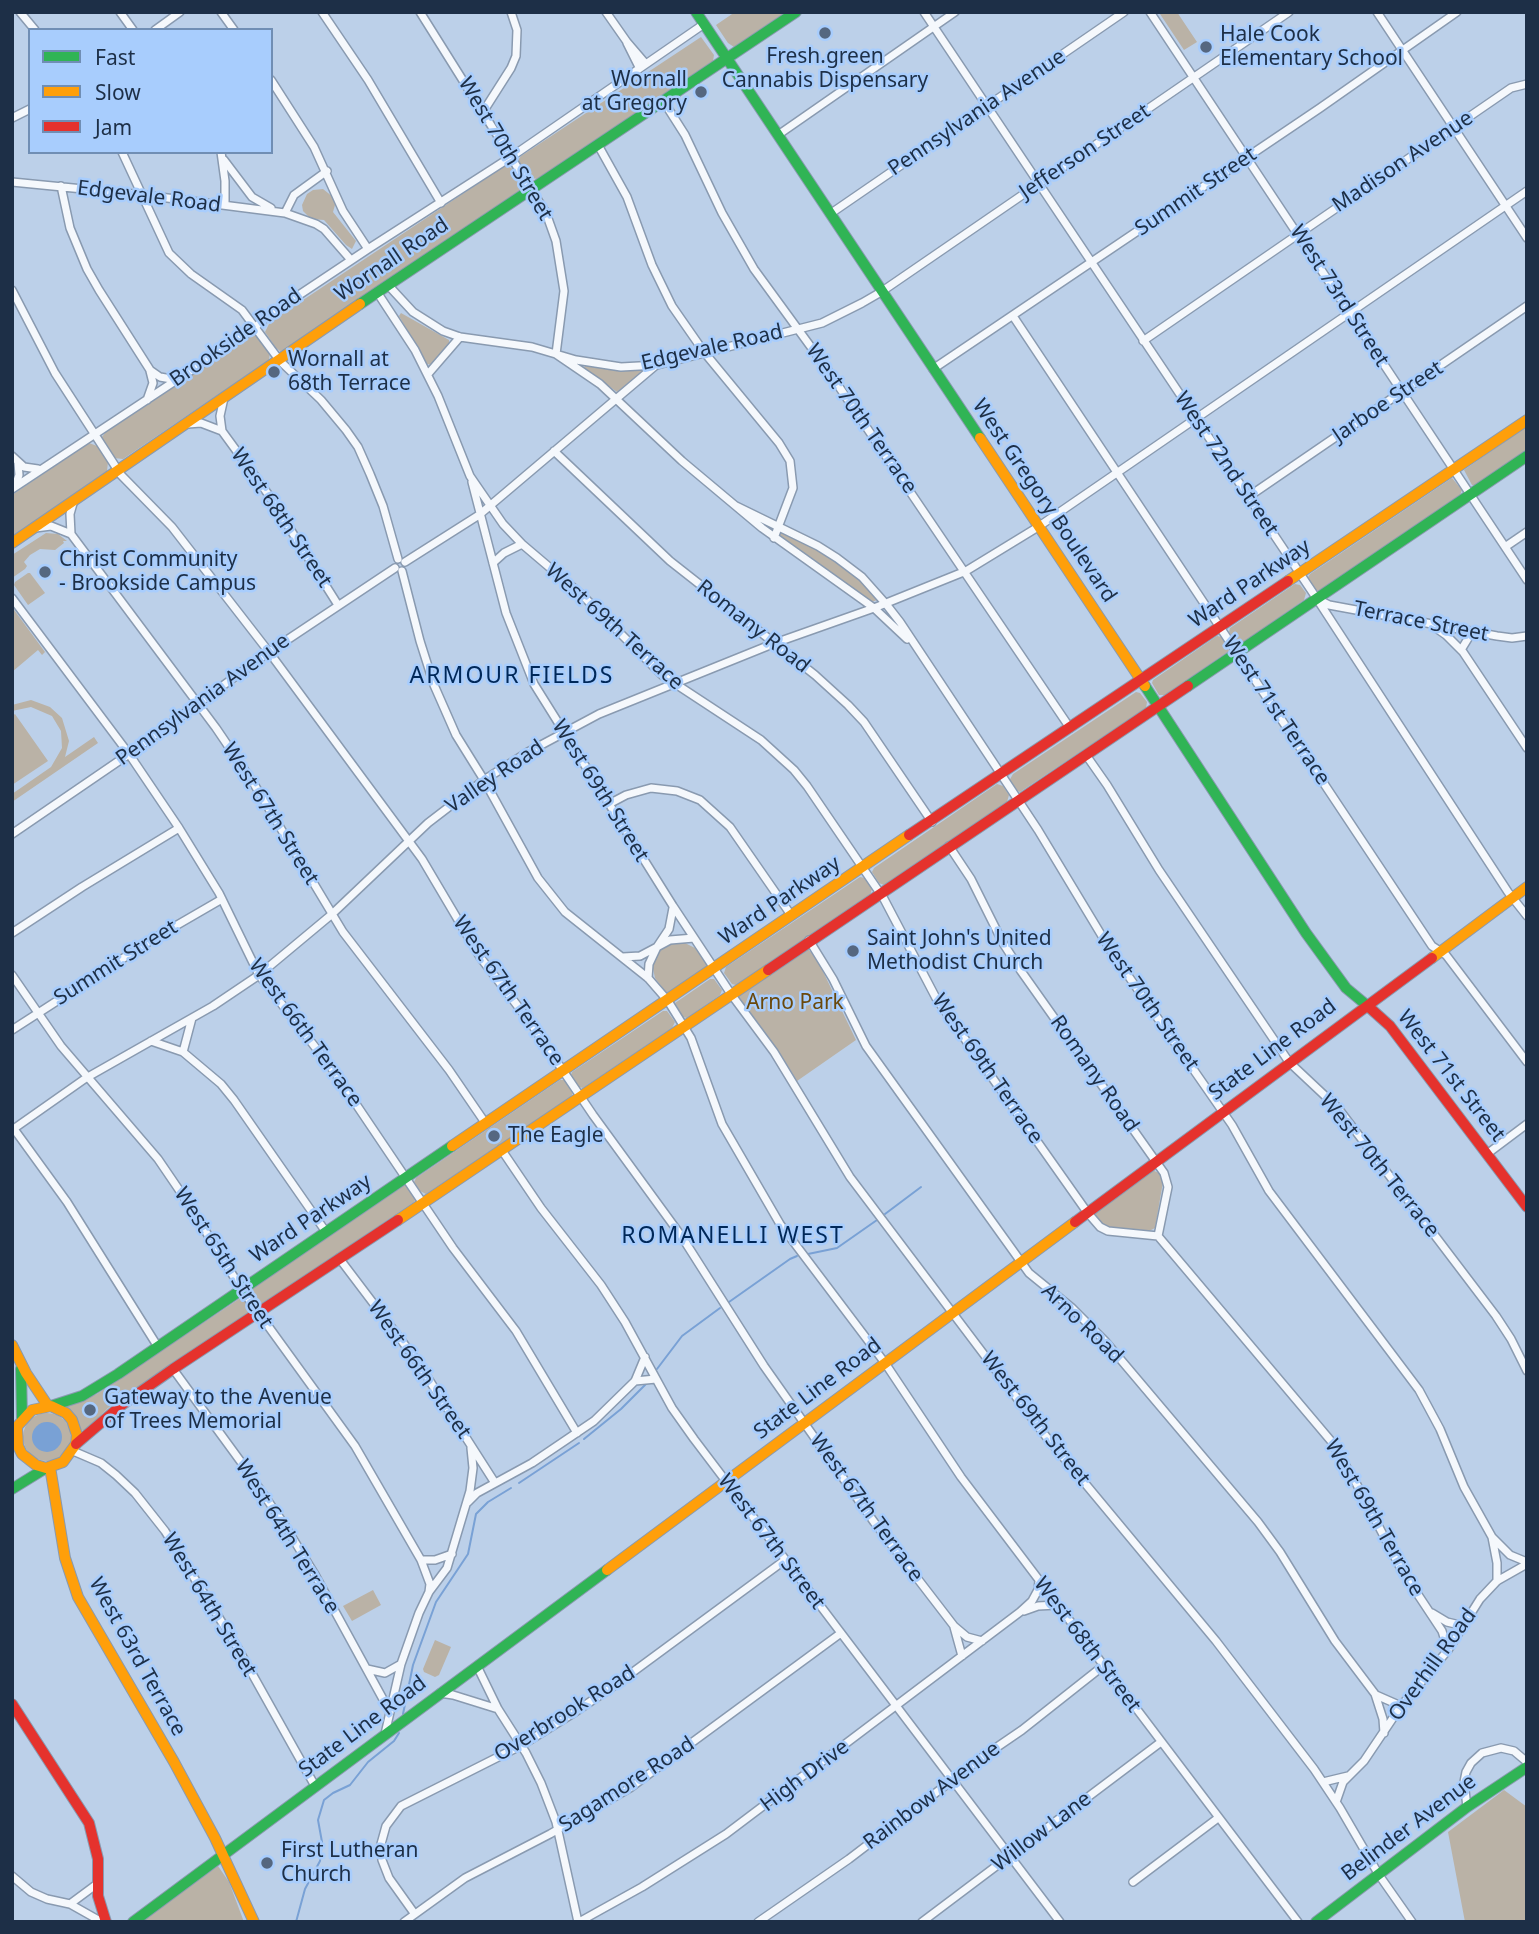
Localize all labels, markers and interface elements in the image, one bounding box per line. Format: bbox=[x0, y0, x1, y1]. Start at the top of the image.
place label: Hale Cook Elementary School bbox=[1220, 22, 1403, 72]
marker: Fresh.green Cannabis Dispensary bbox=[817, 25, 833, 41]
legend bbox=[28, 28, 273, 154]
marker: Hale Cook Elementary School bbox=[1198, 39, 1214, 55]
text: Fast bbox=[95, 43, 135, 71]
place label: Fresh.green Cannabis Dispensary bbox=[722, 44, 928, 94]
street label: Pennsylvania Avenue bbox=[884, 44, 1070, 182]
place label: Wornall at Gregory bbox=[582, 67, 687, 117]
street label: West 70th Street bbox=[452, 73, 558, 225]
text: Slow bbox=[95, 78, 141, 106]
marker: Wornall at Gregory bbox=[693, 84, 709, 100]
street label: Jefferson Street bbox=[1015, 99, 1155, 205]
street label: Madison Avenue bbox=[1328, 106, 1478, 218]
text: Jam bbox=[95, 113, 132, 141]
street label: Summit Street bbox=[1131, 142, 1261, 242]
street label: Edgevale Road bbox=[76, 176, 222, 218]
street label: Wornall Road bbox=[330, 213, 454, 307]
street label: West 73rd Street bbox=[1284, 221, 1394, 371]
street label: Brookside Road bbox=[165, 283, 307, 393]
street label: Edgevale Road bbox=[639, 319, 785, 377]
street label: West 70th Terrace bbox=[800, 339, 922, 499]
place label: Wornall at 68th Terrace bbox=[288, 347, 411, 397]
street label: Jarboe Street bbox=[1328, 356, 1448, 448]
marker: Wornall at 68th Terrace bbox=[266, 364, 282, 380]
street label: West 72nd Street bbox=[1169, 387, 1283, 541]
street label: West Gregory Boulevard bbox=[967, 395, 1121, 607]
street label: West 68th Street bbox=[225, 444, 337, 592]
street label: Ward Parkway bbox=[1185, 534, 1315, 634]
place label: Christ Community - Brookside Campus bbox=[59, 547, 256, 597]
street label: West 69th Terrace bbox=[540, 558, 688, 696]
marker: Christ Community - Brookside Campus bbox=[37, 564, 53, 580]
street label: Romany Road bbox=[691, 575, 815, 679]
street label: Terrace Street bbox=[1351, 597, 1491, 647]
street label: Pennsylvania Avenue bbox=[111, 629, 295, 771]
street label: West 71st Terrace bbox=[1217, 632, 1335, 790]
district label: ARMOUR FIELDS bbox=[411, 662, 613, 690]
street label: West 69th Street bbox=[546, 715, 654, 867]
street label: Valley Road bbox=[441, 735, 549, 819]
street label: West 67th Street bbox=[216, 738, 324, 890]
street label: Ward Parkway bbox=[715, 851, 845, 951]
street label: West 67th Terrace bbox=[447, 911, 569, 1071]
street label: Summit Street bbox=[50, 915, 182, 1011]
place label: Saint John's United Methodist Church bbox=[867, 926, 1052, 976]
street label: West 70th Street bbox=[1090, 928, 1204, 1076]
marker: Saint John's United Methodist Church bbox=[845, 943, 861, 959]
street label: West 66th Terrace bbox=[243, 954, 367, 1112]
street label: West 69th Terrace bbox=[926, 989, 1048, 1149]
park label: Arno Park bbox=[746, 990, 844, 1016]
street label: State Line Road bbox=[1204, 994, 1342, 1106]
street label: West 71st Street bbox=[1392, 1005, 1510, 1147]
street label: Romany Road bbox=[1044, 1011, 1144, 1137]
street label: West 70th Terrace bbox=[1314, 1089, 1444, 1243]
place label: The Eagle bbox=[508, 1123, 604, 1149]
marker: The Eagle bbox=[486, 1128, 502, 1144]
street label: Ward Parkway bbox=[246, 1169, 376, 1269]
street label: West 65th Street bbox=[168, 1183, 278, 1333]
district label: ROMANELLI WEST bbox=[623, 1222, 843, 1250]
street label: Arno Road bbox=[1036, 1279, 1128, 1369]
street label: West 66th Street bbox=[362, 1296, 476, 1444]
street label: State Line Road bbox=[749, 1333, 887, 1445]
street label: West 69th Street bbox=[975, 1347, 1095, 1491]
place label: Gateway to the Avenue of Trees Memorial bbox=[104, 1385, 332, 1435]
marker: Gateway to the Avenue of Trees Memorial bbox=[82, 1402, 98, 1418]
street label: West 67th Terrace bbox=[804, 1429, 928, 1587]
street label: West 69th Terrace bbox=[1319, 1435, 1429, 1601]
street label: West 64th Terrace bbox=[229, 1455, 345, 1619]
street label: West 67th Street bbox=[712, 1469, 830, 1615]
street label: West 64th Street bbox=[156, 1529, 262, 1681]
street label: West 68th Street bbox=[1028, 1572, 1146, 1718]
street label: West 63rd Terrace bbox=[83, 1573, 191, 1741]
street label: Overhill Road bbox=[1384, 1604, 1482, 1726]
street label: Overbrook Road bbox=[490, 1661, 640, 1767]
street label: State Line Road bbox=[294, 1671, 432, 1783]
street label: Sagamore Road bbox=[555, 1732, 699, 1838]
street label: High Drive bbox=[756, 1735, 854, 1817]
street label: Rainbow Avenue bbox=[859, 1737, 1005, 1855]
street label: Belinder Avenue bbox=[1337, 1769, 1481, 1887]
street label: Willow Lane bbox=[987, 1787, 1097, 1877]
place label: First Lutheran Church bbox=[281, 1838, 418, 1888]
marker: First Lutheran Church bbox=[259, 1855, 275, 1871]

